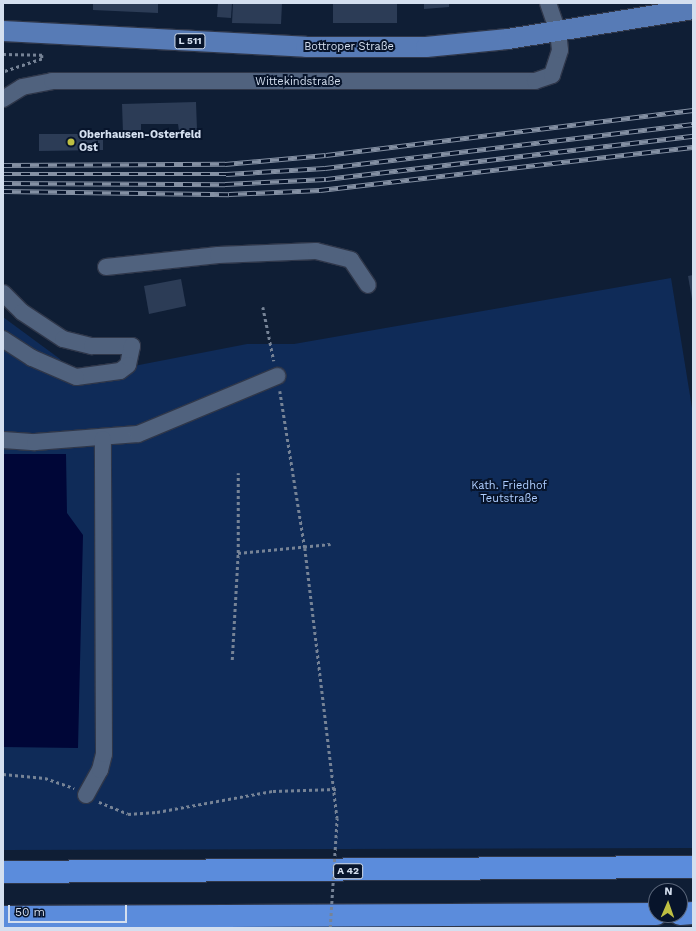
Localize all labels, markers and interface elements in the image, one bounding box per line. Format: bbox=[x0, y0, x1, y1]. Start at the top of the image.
road number: L 511 bbox=[174, 33, 206, 49]
street label: Bottroper Straße bbox=[304, 40, 394, 54]
street label: Wittekindstraße bbox=[255, 75, 341, 89]
place label: Oberhausen-Osterfeld Ost bbox=[79, 129, 201, 155]
marker: Oberhausen-Osterfeld Ost bbox=[66, 137, 76, 147]
park label: Kath. Friedhof Teutstraße bbox=[471, 480, 547, 506]
road number: A 42 bbox=[333, 863, 363, 879]
north arrow bbox=[648, 883, 688, 923]
text: N bbox=[664, 885, 673, 898]
scale bar bbox=[10, 897, 129, 923]
text: 50 m bbox=[15, 905, 45, 919]

